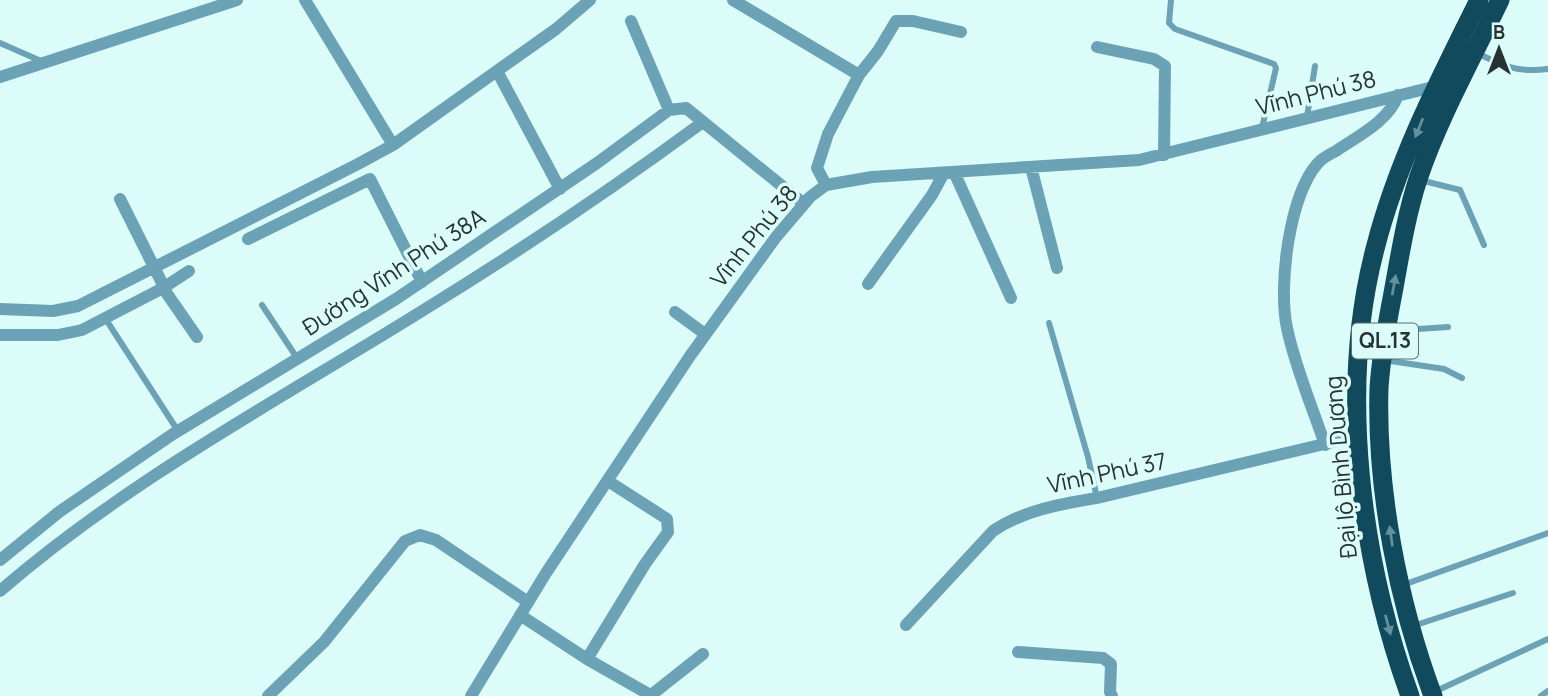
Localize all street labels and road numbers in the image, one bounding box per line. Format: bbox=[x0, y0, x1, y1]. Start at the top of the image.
street label: Vĩnh Phú 38 bbox=[1252, 62, 1379, 122]
street label: Vĩnh Phú 38 bbox=[702, 178, 804, 293]
street label: Đường Vĩnh Phú 38A bbox=[296, 200, 491, 342]
road number: QL.13 bbox=[1352, 324, 1418, 358]
street label: Đại lộ Bình Dương bbox=[1316, 375, 1364, 560]
street label: Vĩnh Phú 37 bbox=[1044, 444, 1169, 500]

